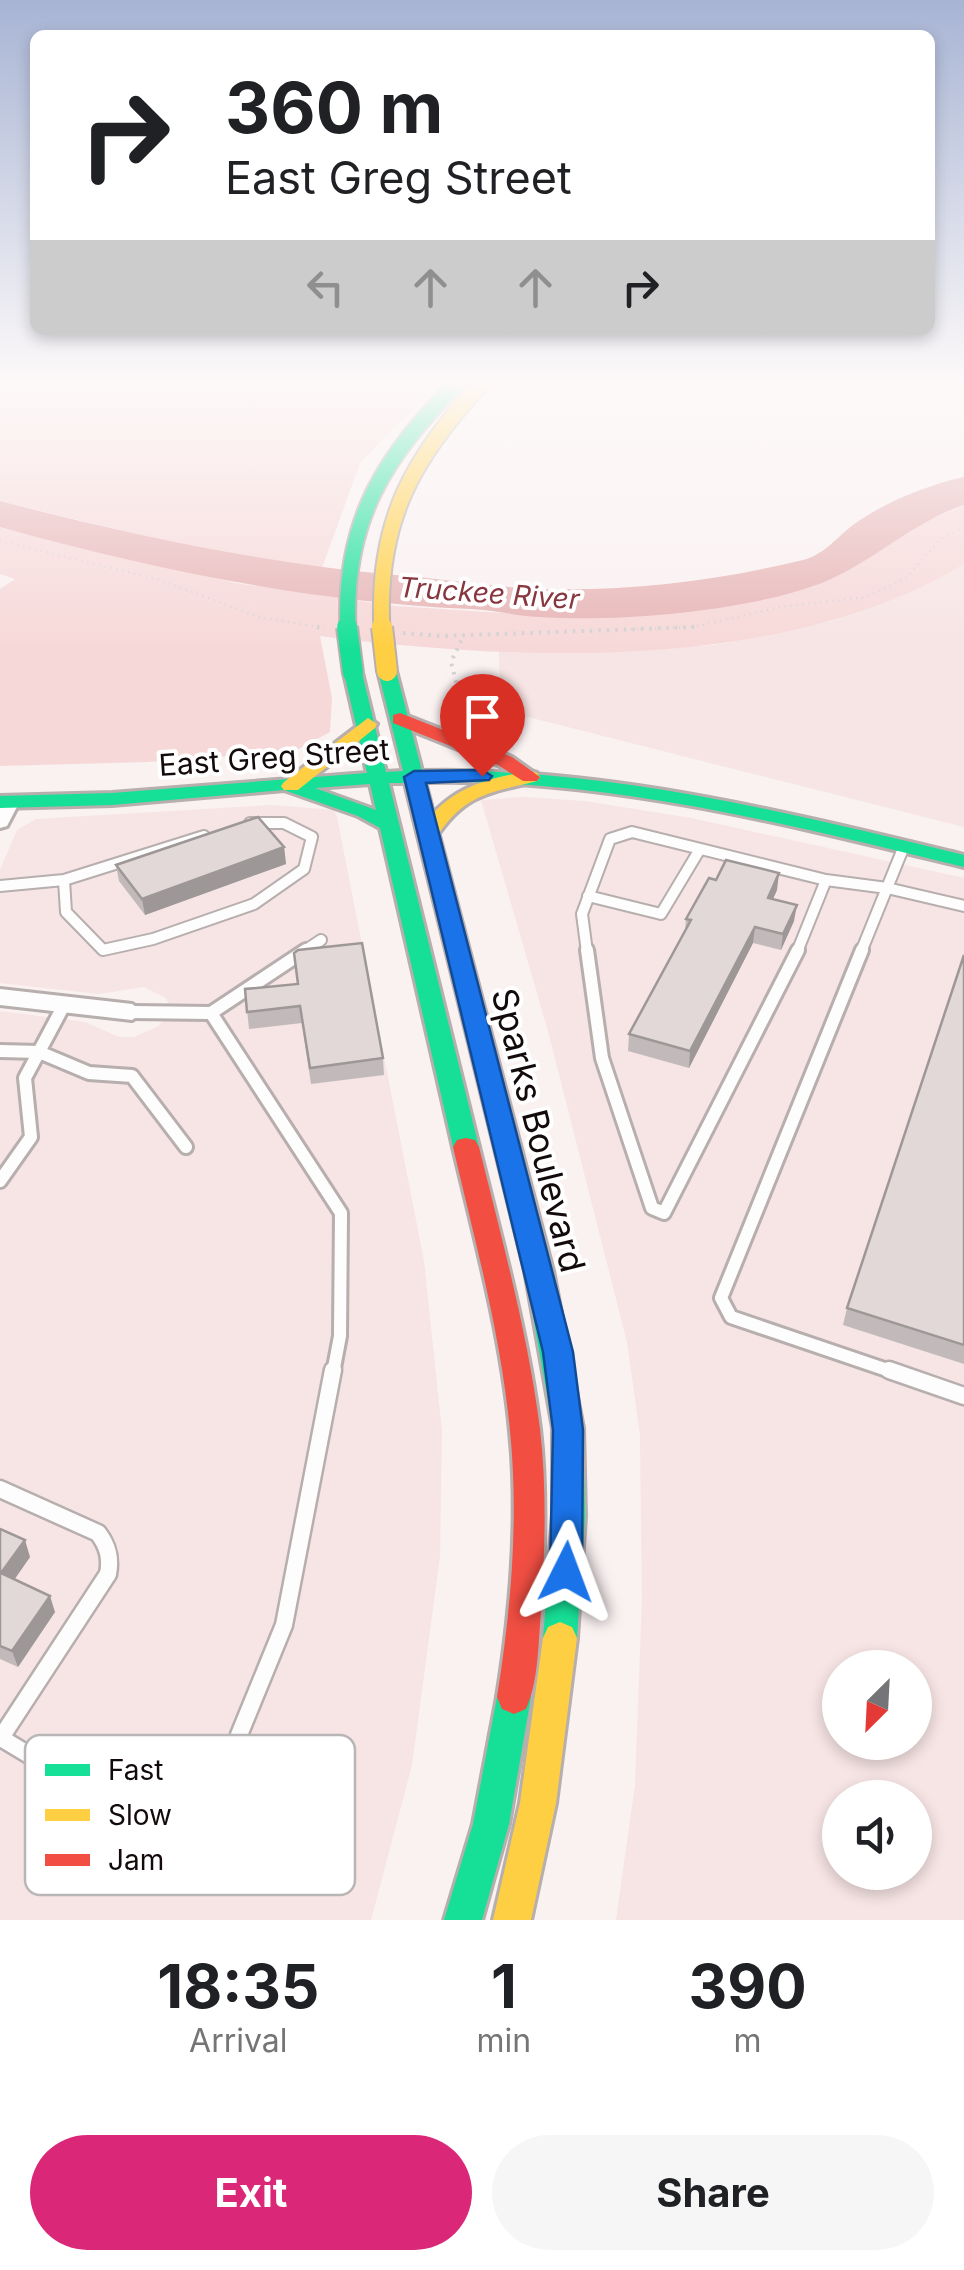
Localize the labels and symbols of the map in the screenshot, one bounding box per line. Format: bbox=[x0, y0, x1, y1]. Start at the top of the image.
water label: Truckee River bbox=[397, 570, 582, 616]
pin bbox=[440, 674, 525, 777]
street label: East Greg Street bbox=[157, 731, 391, 783]
street label: Sparks Boulevard bbox=[483, 984, 595, 1276]
position arrow bbox=[514, 1520, 618, 1624]
north arrow bbox=[822, 1650, 932, 1760]
legend bbox=[25, 1735, 355, 1895]
text: Fast bbox=[108, 1753, 164, 1787]
text: Slow bbox=[108, 1798, 172, 1832]
text: Jam bbox=[108, 1843, 164, 1877]

